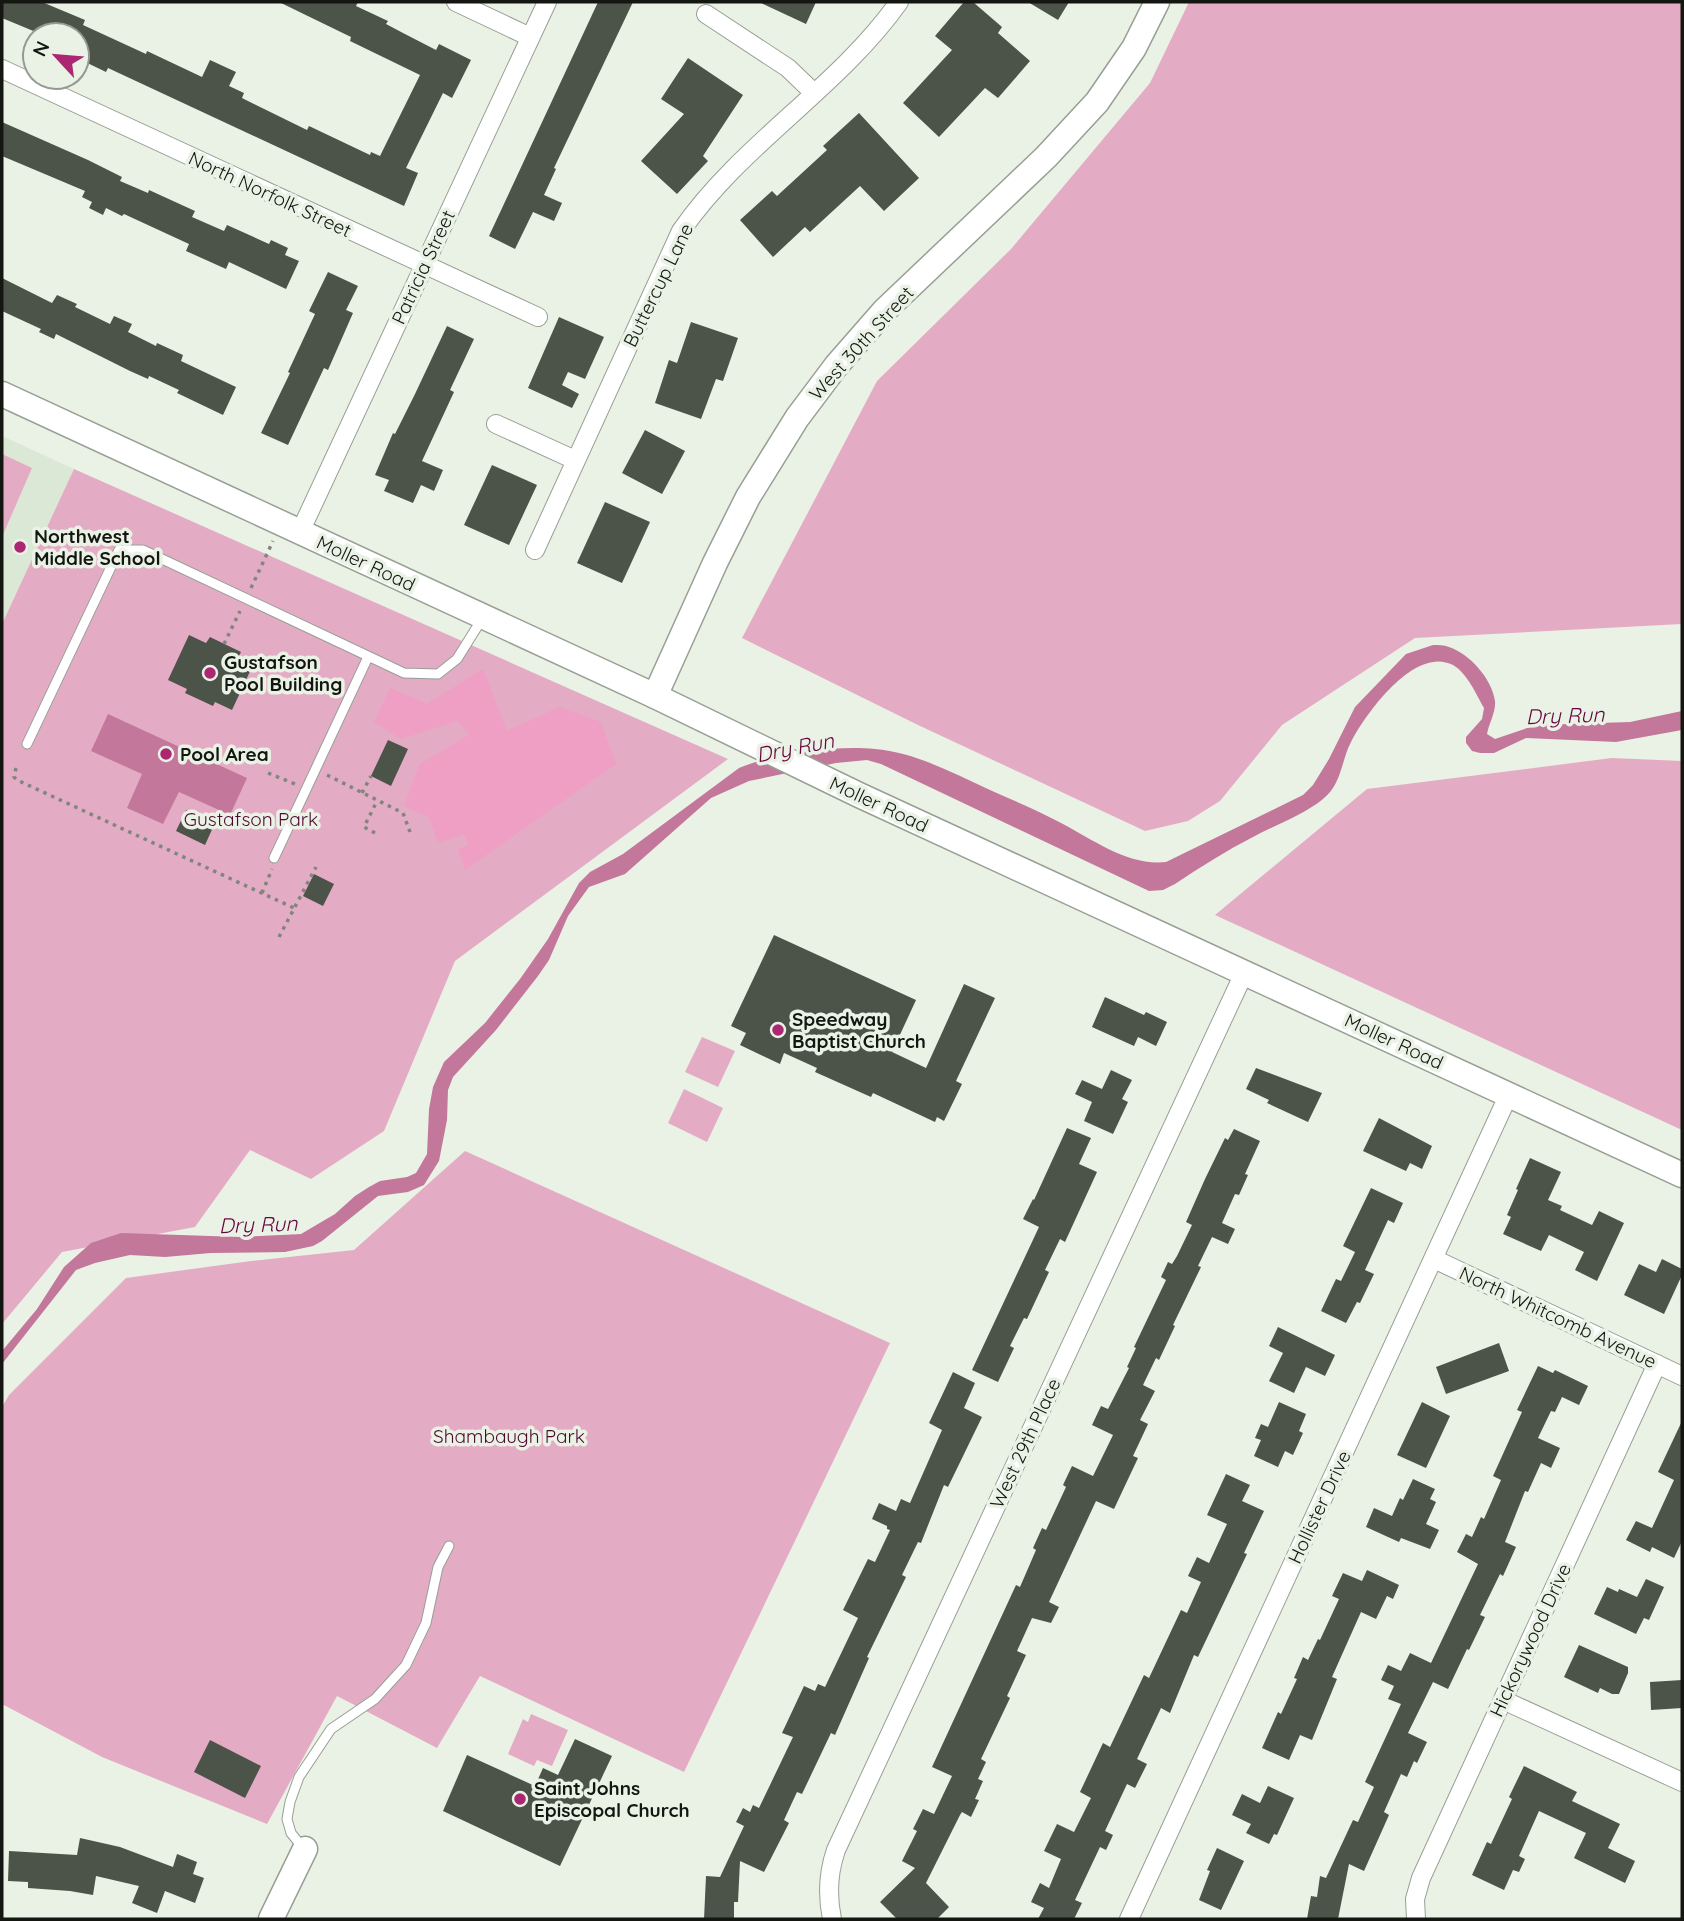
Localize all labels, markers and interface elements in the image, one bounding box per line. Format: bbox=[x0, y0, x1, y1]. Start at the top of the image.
north arrow bbox=[21, 21, 91, 91]
text: N bbox=[27, 37, 55, 60]
street label: North Norfolk Street bbox=[185, 146, 355, 242]
street label: Patricia Street bbox=[386, 206, 460, 328]
street label: Buttercup Lane bbox=[618, 219, 698, 351]
street label: West 30th Street bbox=[804, 281, 918, 405]
place label: Northwest Middle School bbox=[34, 524, 161, 570]
street label: Moller Road bbox=[313, 530, 419, 596]
marker: Northwest Middle School bbox=[12, 539, 28, 555]
place label: Gustafson Pool Building bbox=[224, 650, 342, 696]
marker: Gustafson Pool Building bbox=[202, 665, 218, 681]
water label: Dry Run bbox=[1525, 701, 1606, 729]
water label: Dry Run bbox=[754, 727, 837, 767]
place label: Pool Area bbox=[180, 742, 269, 766]
marker: Pool Area bbox=[158, 746, 174, 762]
street label: Moller Road bbox=[826, 771, 932, 837]
park label: Gustafson Park bbox=[184, 807, 318, 831]
place label: Speedway Baptist Church bbox=[792, 1007, 926, 1053]
street label: Moller Road bbox=[1341, 1008, 1447, 1074]
marker: Speedway Baptist Church bbox=[770, 1022, 786, 1038]
water label: Dry Run bbox=[218, 1210, 299, 1238]
street label: North Whitcomb Avenue bbox=[1456, 1261, 1660, 1373]
street label: West 29th Place bbox=[984, 1374, 1066, 1512]
park label: Shambaugh Park bbox=[433, 1424, 585, 1448]
street label: Hollister Drive bbox=[1282, 1447, 1356, 1567]
street label: Hickorywood Drive bbox=[1484, 1559, 1576, 1721]
place label: Saint Johns Episcopal Church bbox=[534, 1776, 690, 1822]
marker: Saint Johns Episcopal Church bbox=[512, 1791, 528, 1807]

